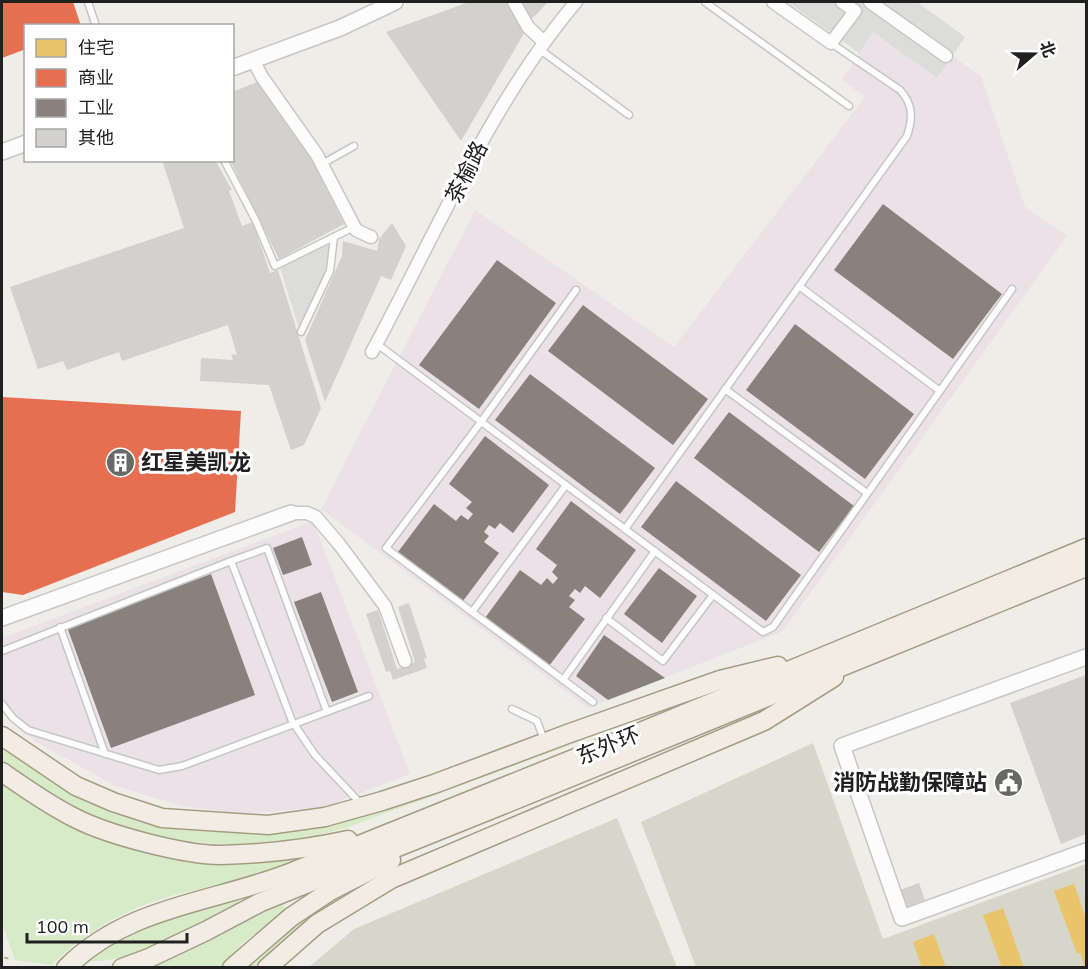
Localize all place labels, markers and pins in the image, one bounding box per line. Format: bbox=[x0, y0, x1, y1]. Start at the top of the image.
building icon: 红星美凯龙 bbox=[104, 446, 136, 478]
place label: 红星美凯龙 bbox=[141, 448, 251, 476]
public building icon: 消防战勤保障站 bbox=[992, 766, 1024, 798]
place label: 消防战勤保障站 bbox=[833, 768, 987, 796]

